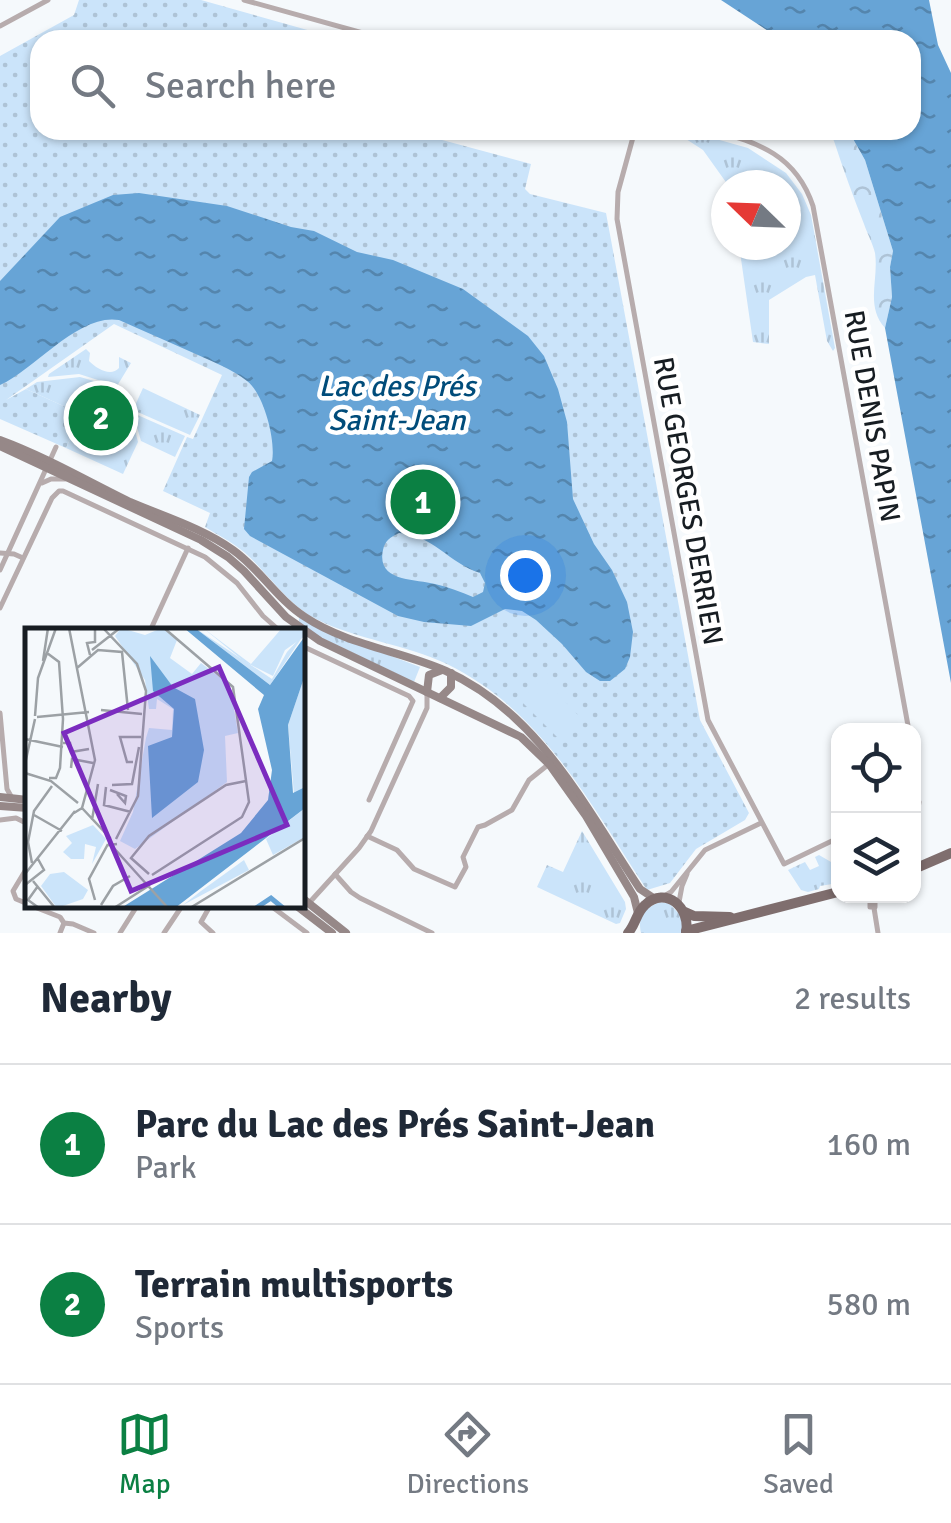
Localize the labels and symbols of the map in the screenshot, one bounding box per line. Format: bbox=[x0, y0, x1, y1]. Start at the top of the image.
north arrow bbox=[711, 170, 801, 260]
street label: RUE DENIS PAPIN bbox=[837, 307, 907, 525]
street label: RUE GEORGES DERRIEN bbox=[646, 354, 730, 648]
water label: Lac des Prés Saint-Jean bbox=[319, 368, 478, 439]
pin: 2 bbox=[68, 380, 134, 456]
pin: 1 bbox=[390, 464, 456, 540]
your location bbox=[500, 550, 551, 601]
inset map bbox=[25, 628, 305, 908]

